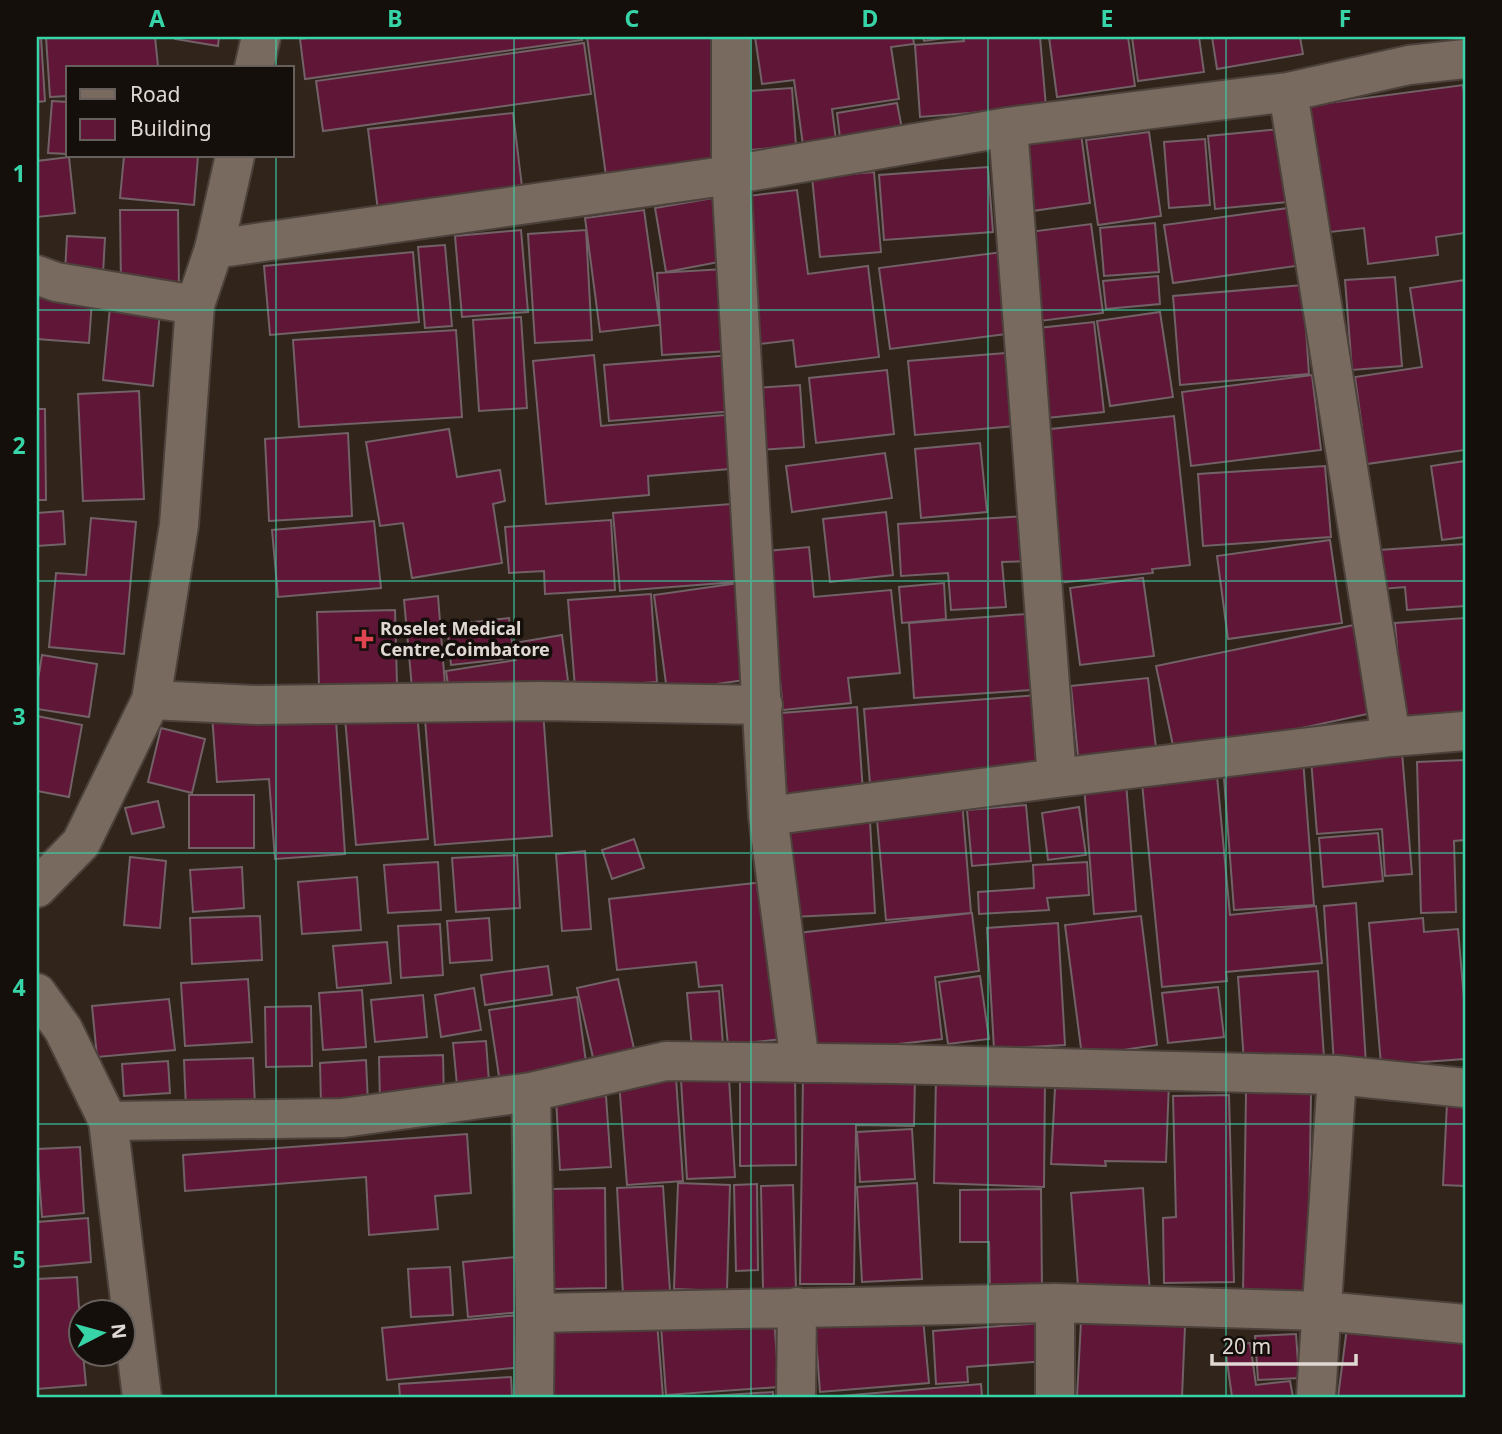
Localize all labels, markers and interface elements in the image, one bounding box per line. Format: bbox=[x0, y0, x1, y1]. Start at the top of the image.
text: A bbox=[149, 2, 165, 34]
text: B bbox=[387, 2, 403, 34]
text: C bbox=[625, 2, 640, 34]
text: D bbox=[862, 2, 878, 34]
text: E bbox=[1101, 2, 1113, 34]
text: F bbox=[1339, 2, 1351, 34]
legend bbox=[66, 66, 294, 158]
text: Road bbox=[130, 80, 180, 108]
text: Building bbox=[130, 114, 212, 142]
text: 1 bbox=[12, 157, 26, 189]
text: 2 bbox=[12, 429, 26, 461]
place label: Roselet Medical Centre,Coimbatore bbox=[380, 616, 550, 661]
marker: Roselet Medical Centre,Coimbatore bbox=[354, 629, 374, 649]
text: 3 bbox=[12, 700, 26, 732]
text: 4 bbox=[12, 971, 26, 1003]
text: 5 bbox=[12, 1243, 26, 1275]
north arrow bbox=[66, 1298, 136, 1368]
text: N bbox=[105, 1322, 133, 1340]
scale bar bbox=[1212, 1322, 1355, 1366]
text: 20 m bbox=[1222, 1332, 1271, 1360]

